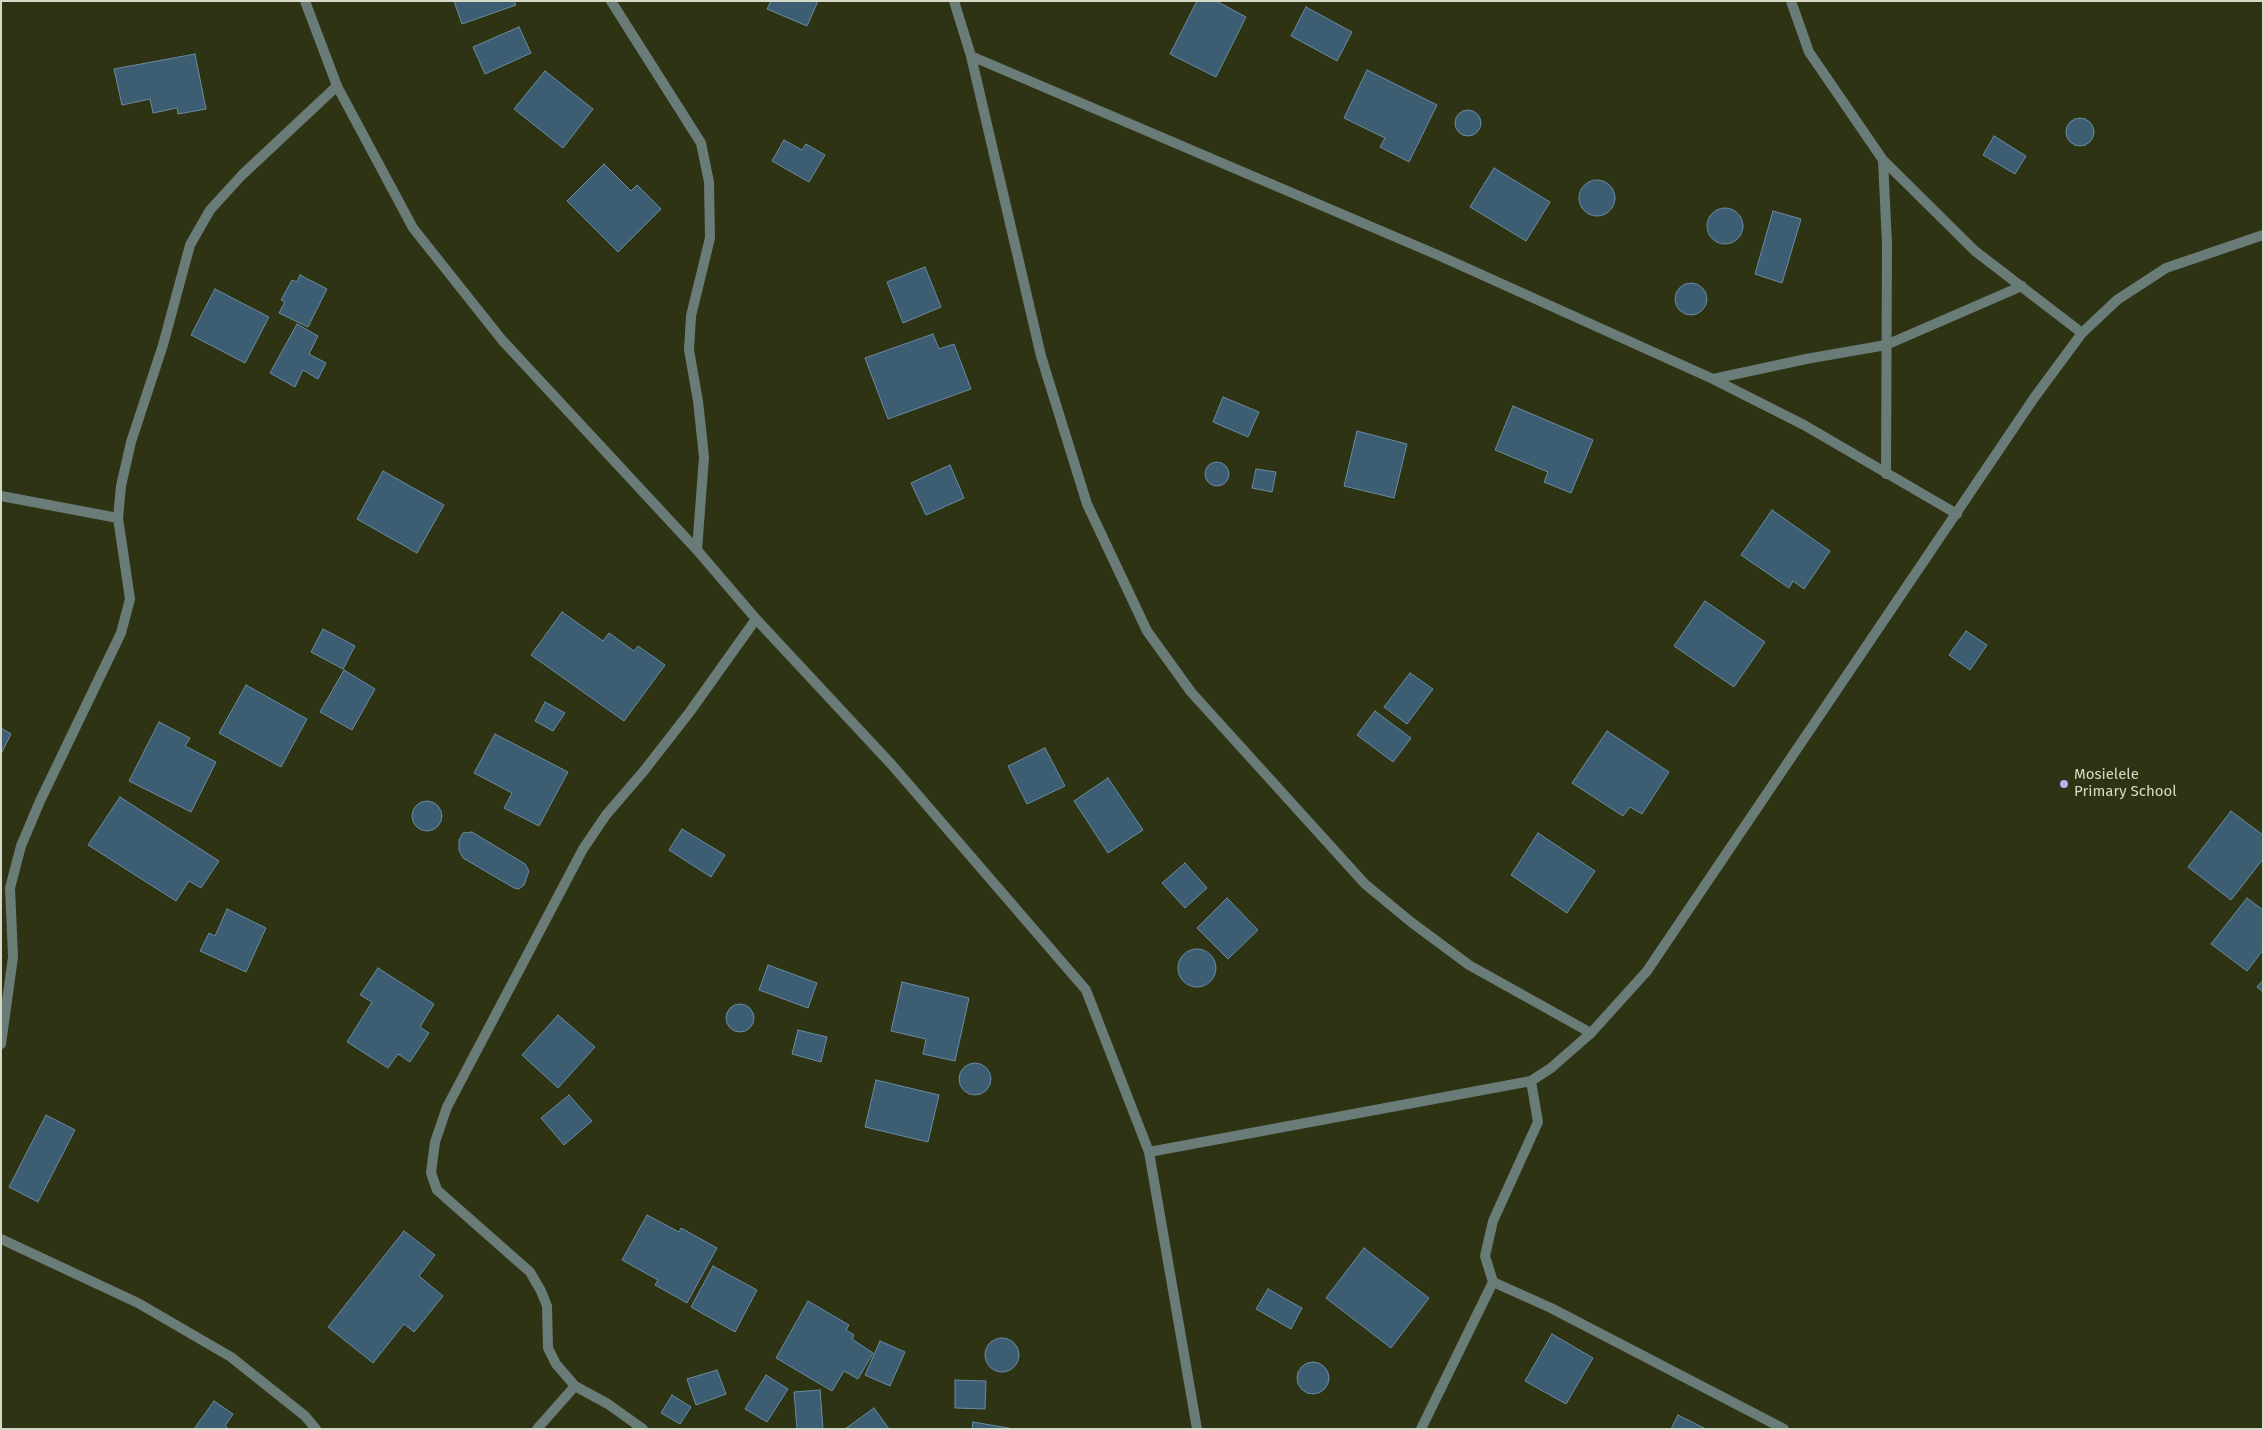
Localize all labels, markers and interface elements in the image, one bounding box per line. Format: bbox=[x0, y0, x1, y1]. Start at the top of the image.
place label: Mosielele Primary School bbox=[2074, 766, 2177, 801]
marker: Mosielele Primary School bbox=[2058, 778, 2070, 790]

